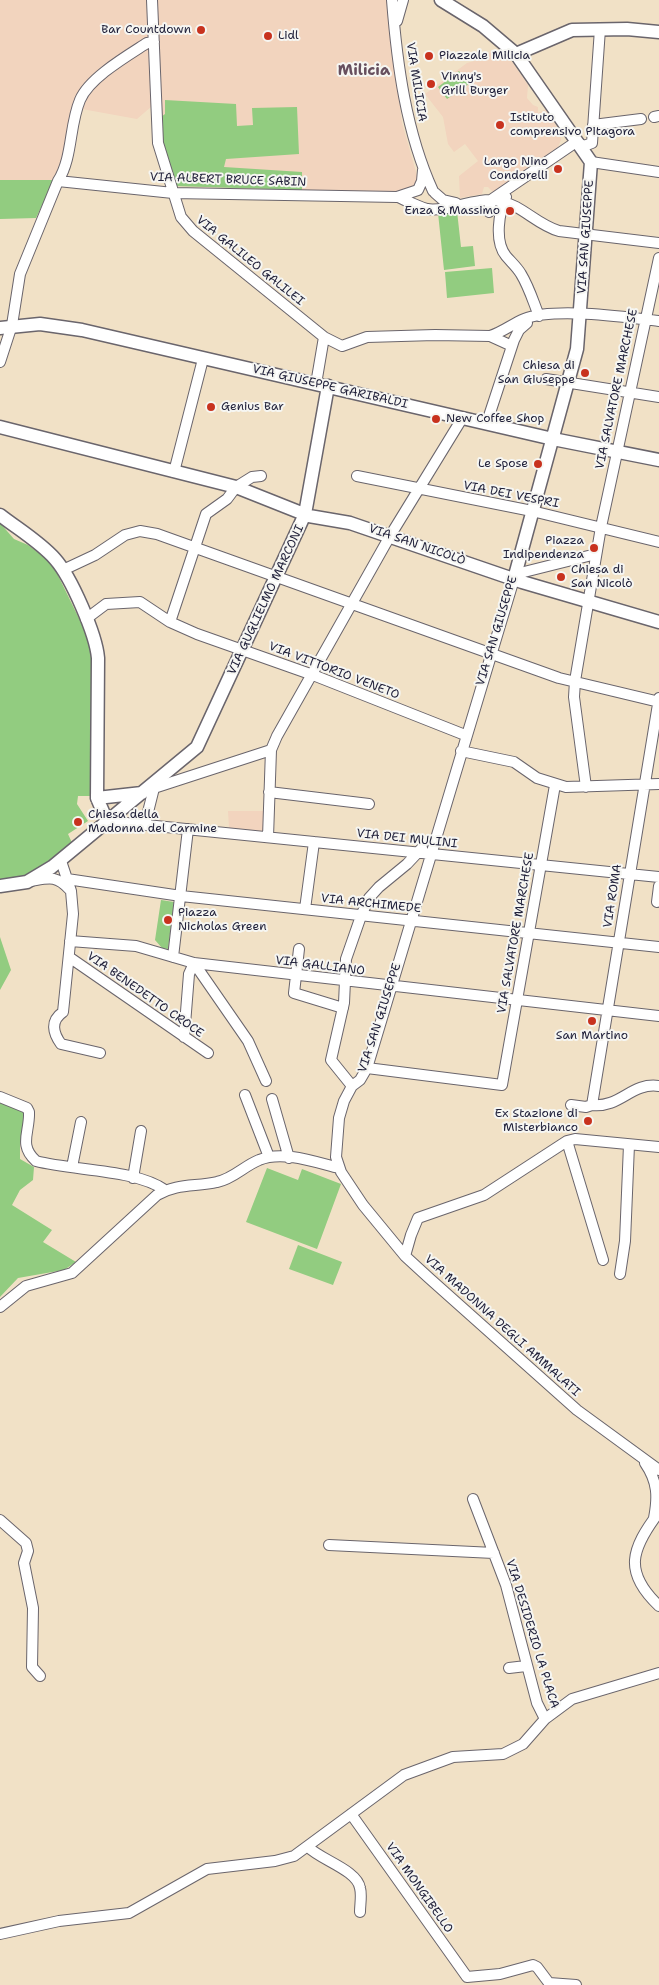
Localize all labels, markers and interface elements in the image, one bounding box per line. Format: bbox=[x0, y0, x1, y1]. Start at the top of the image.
place label: Bar Countdown bbox=[101, 23, 191, 37]
marker: Bar Countdown bbox=[195, 24, 207, 36]
place label: Lidl bbox=[278, 29, 299, 43]
marker: Lidl bbox=[262, 30, 274, 42]
street label: VIA MILICIA bbox=[403, 41, 429, 123]
place label: Piazzale Milicia bbox=[439, 49, 530, 63]
marker: Piazzale Milicia bbox=[423, 50, 435, 62]
district label: Milicia bbox=[338, 62, 390, 80]
place label: Vinny's Grill Burger bbox=[441, 70, 508, 98]
marker: Vinny's Grill Burger bbox=[425, 78, 437, 90]
place label: Istituto comprensivo Pitagora bbox=[510, 111, 635, 139]
marker: Istituto comprensivo Pitagora bbox=[494, 119, 506, 131]
place label: Largo Nino Condorelli bbox=[484, 155, 548, 183]
marker: Largo Nino Condorelli bbox=[552, 163, 564, 175]
street label: VIA ALBERT BRUCE SABIN bbox=[150, 170, 306, 190]
street label: VIA SAN GIUSEPPE bbox=[575, 179, 597, 295]
place label: Enza & Massimo bbox=[405, 204, 500, 218]
marker: Enza & Massimo bbox=[504, 205, 516, 217]
street label: VIA GALILEO GALILEI bbox=[193, 213, 307, 309]
street label: VIA SALVATORE MARCHESE bbox=[593, 308, 641, 470]
place label: Chiesa di San Giuseppe bbox=[498, 359, 575, 387]
street label: VIA GIUSEPPE GARIBALDI bbox=[251, 362, 409, 412]
marker: Chiesa di San Giuseppe bbox=[579, 367, 591, 379]
place label: Genius Bar bbox=[221, 400, 284, 414]
marker: Genius Bar bbox=[205, 401, 217, 413]
place label: New Coffee Shop bbox=[446, 412, 544, 426]
marker: New Coffee Shop bbox=[430, 413, 442, 425]
place label: Le Spose bbox=[478, 457, 528, 471]
marker: Le Spose bbox=[532, 458, 544, 470]
street label: VIA DEI VESPRI bbox=[462, 479, 560, 511]
street label: VIA SAN NICOLÒ bbox=[367, 522, 467, 568]
street label: VIA GUGLIELMO MARCONI bbox=[225, 523, 307, 677]
place label: Piazza Indipendenza bbox=[503, 534, 584, 562]
marker: Piazza Indipendenza bbox=[588, 542, 600, 554]
place label: Chiesa di San Nicolò bbox=[571, 563, 632, 591]
marker: Chiesa di San Nicolò bbox=[555, 571, 567, 583]
street label: VIA SAN GIUSEPPE bbox=[473, 574, 521, 688]
street label: VIA VITTORIO VENETO bbox=[267, 639, 401, 703]
place label: Chiesa della Madonna del Carmine bbox=[88, 808, 217, 836]
marker: Chiesa della Madonna del Carmine bbox=[72, 816, 84, 828]
street label: VIA DEI MULINI bbox=[356, 827, 458, 851]
street label: VIA SALVATORE MARCHESE bbox=[495, 851, 537, 1015]
street label: VIA ROMA bbox=[601, 863, 625, 929]
street label: VIA ARCHIMEDE bbox=[320, 892, 422, 916]
place label: Piazza Nicholas Green bbox=[178, 906, 267, 934]
marker: Piazza Nicholas Green bbox=[162, 914, 174, 926]
street label: VIA BENEDETTO CROCE bbox=[84, 949, 206, 1041]
street label: VIA GALLIANO bbox=[274, 953, 366, 979]
street label: VIA SAN GIUSEPPE bbox=[355, 961, 405, 1075]
marker: San Martino bbox=[586, 1015, 598, 1027]
place label: San Martino bbox=[556, 1029, 628, 1043]
place label: Ex Stazione di Misterbianco bbox=[495, 1107, 578, 1135]
marker: Ex Stazione di Misterbianco bbox=[582, 1115, 594, 1127]
street label: VIA MADONNA DEGLI AMMALATI bbox=[421, 1252, 583, 1400]
street label: VIA DESIDERIO LA PLACA bbox=[502, 1558, 562, 1710]
street label: VIA MONGIBELLO bbox=[382, 1840, 456, 1936]

